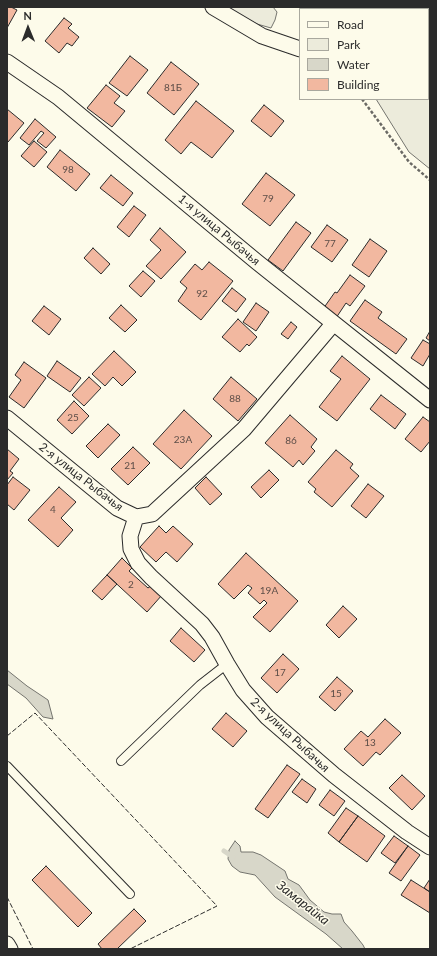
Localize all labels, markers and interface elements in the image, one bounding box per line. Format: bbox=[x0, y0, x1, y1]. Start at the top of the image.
north arrow bbox=[8, 8, 48, 48]
legend bbox=[299, 8, 429, 100]
text: N bbox=[23, 9, 32, 22]
text: Road bbox=[337, 17, 364, 32]
text: Park bbox=[337, 37, 360, 52]
text: Water bbox=[337, 57, 370, 72]
text: Building bbox=[337, 77, 380, 92]
house number: 81Б bbox=[164, 82, 182, 94]
house number: 98 bbox=[62, 164, 74, 176]
street label: 1-я улица Рыбачья bbox=[175, 191, 263, 269]
house number: 79 bbox=[262, 193, 274, 205]
house number: 77 bbox=[324, 238, 336, 250]
house number: 92 bbox=[196, 288, 208, 300]
house number: 88 bbox=[229, 393, 241, 405]
house number: 25 bbox=[67, 412, 79, 424]
house number: 23А bbox=[174, 434, 192, 446]
house number: 86 bbox=[285, 435, 297, 447]
street label: 2-я улица Рыбачья bbox=[36, 440, 126, 514]
house number: 21 bbox=[124, 460, 136, 472]
house number: 4 bbox=[50, 504, 56, 516]
house number: 2 bbox=[128, 579, 134, 591]
house number: 19А bbox=[260, 585, 278, 597]
house number: 17 bbox=[274, 667, 286, 679]
house number: 15 bbox=[330, 688, 342, 700]
street label: 2-я улица Рыбачья bbox=[248, 695, 332, 775]
house number: 13 bbox=[364, 737, 376, 749]
water label: Замарайка bbox=[274, 878, 332, 928]

